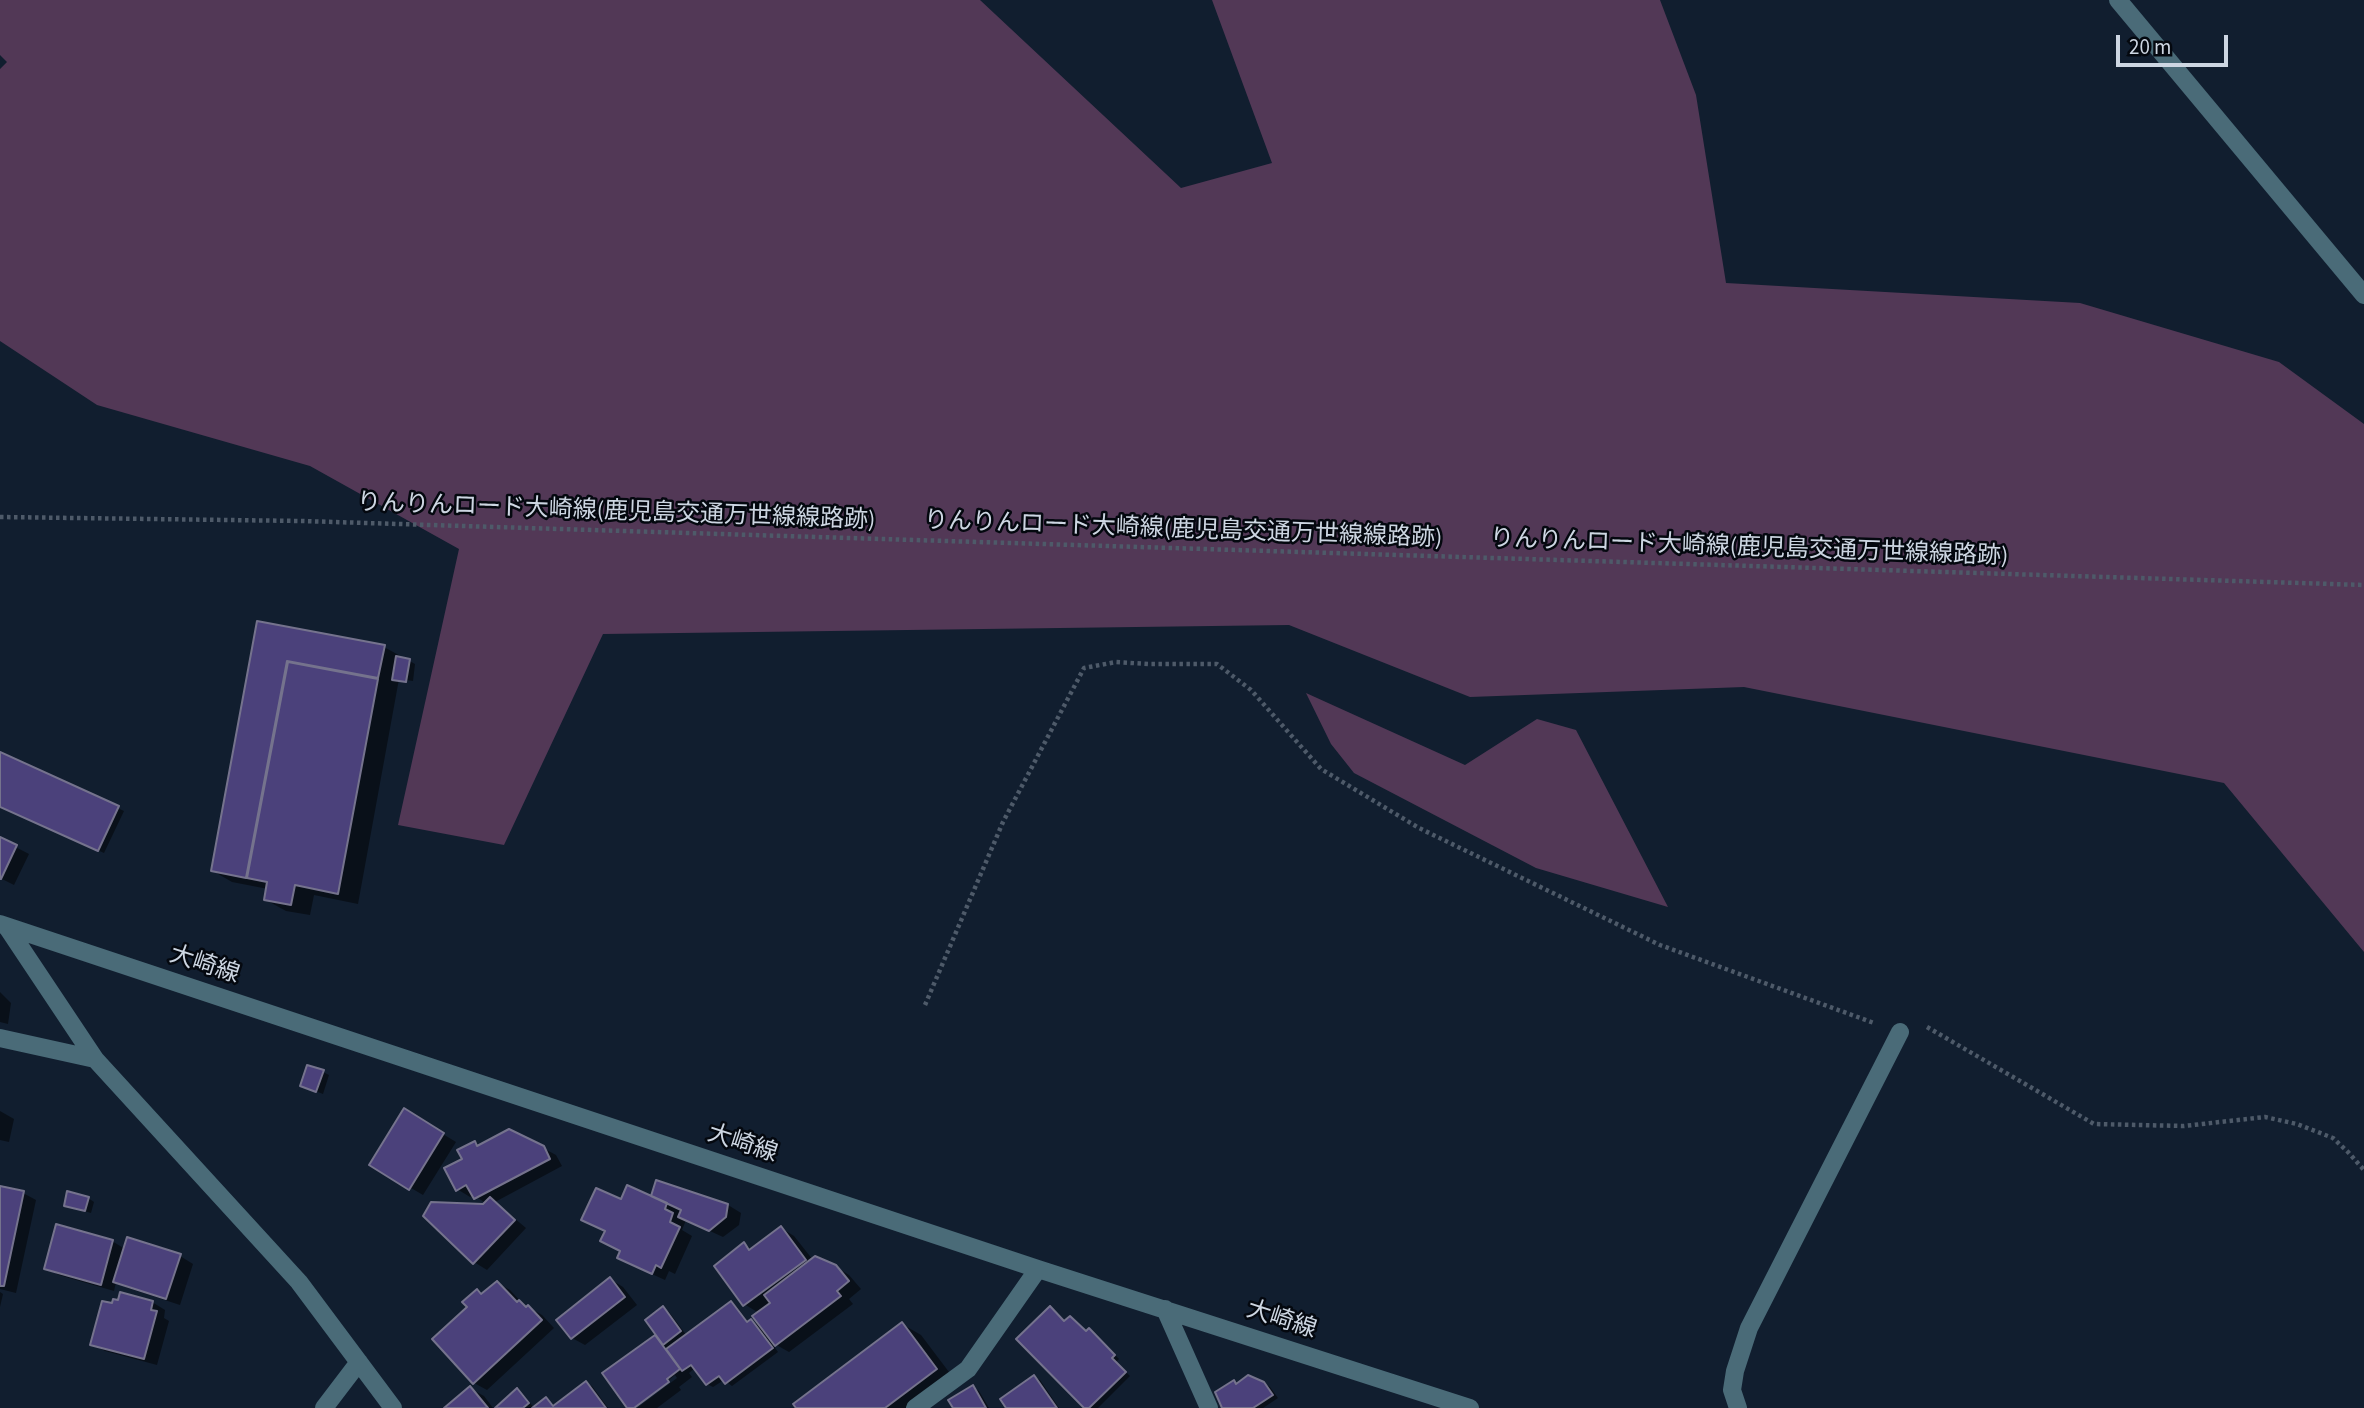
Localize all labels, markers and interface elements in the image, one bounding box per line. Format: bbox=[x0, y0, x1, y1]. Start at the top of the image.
scale bar bbox=[2119, 21, 2231, 65]
text: 20 m bbox=[2129, 32, 2171, 62]
street label: りんりんロード大崎線(鹿児島交通万世線線路跡) bbox=[356, 490, 876, 536]
street label: りんりんロード大崎線(鹿児島交通万世線線路跡) bbox=[923, 508, 1443, 554]
street label: りんりんロード大崎線(鹿児島交通万世線線路跡) bbox=[1489, 526, 2009, 572]
street label: 大崎線 bbox=[165, 941, 243, 991]
street label: 大崎線 bbox=[703, 1120, 781, 1170]
street label: 大崎線 bbox=[1242, 1296, 1320, 1346]

